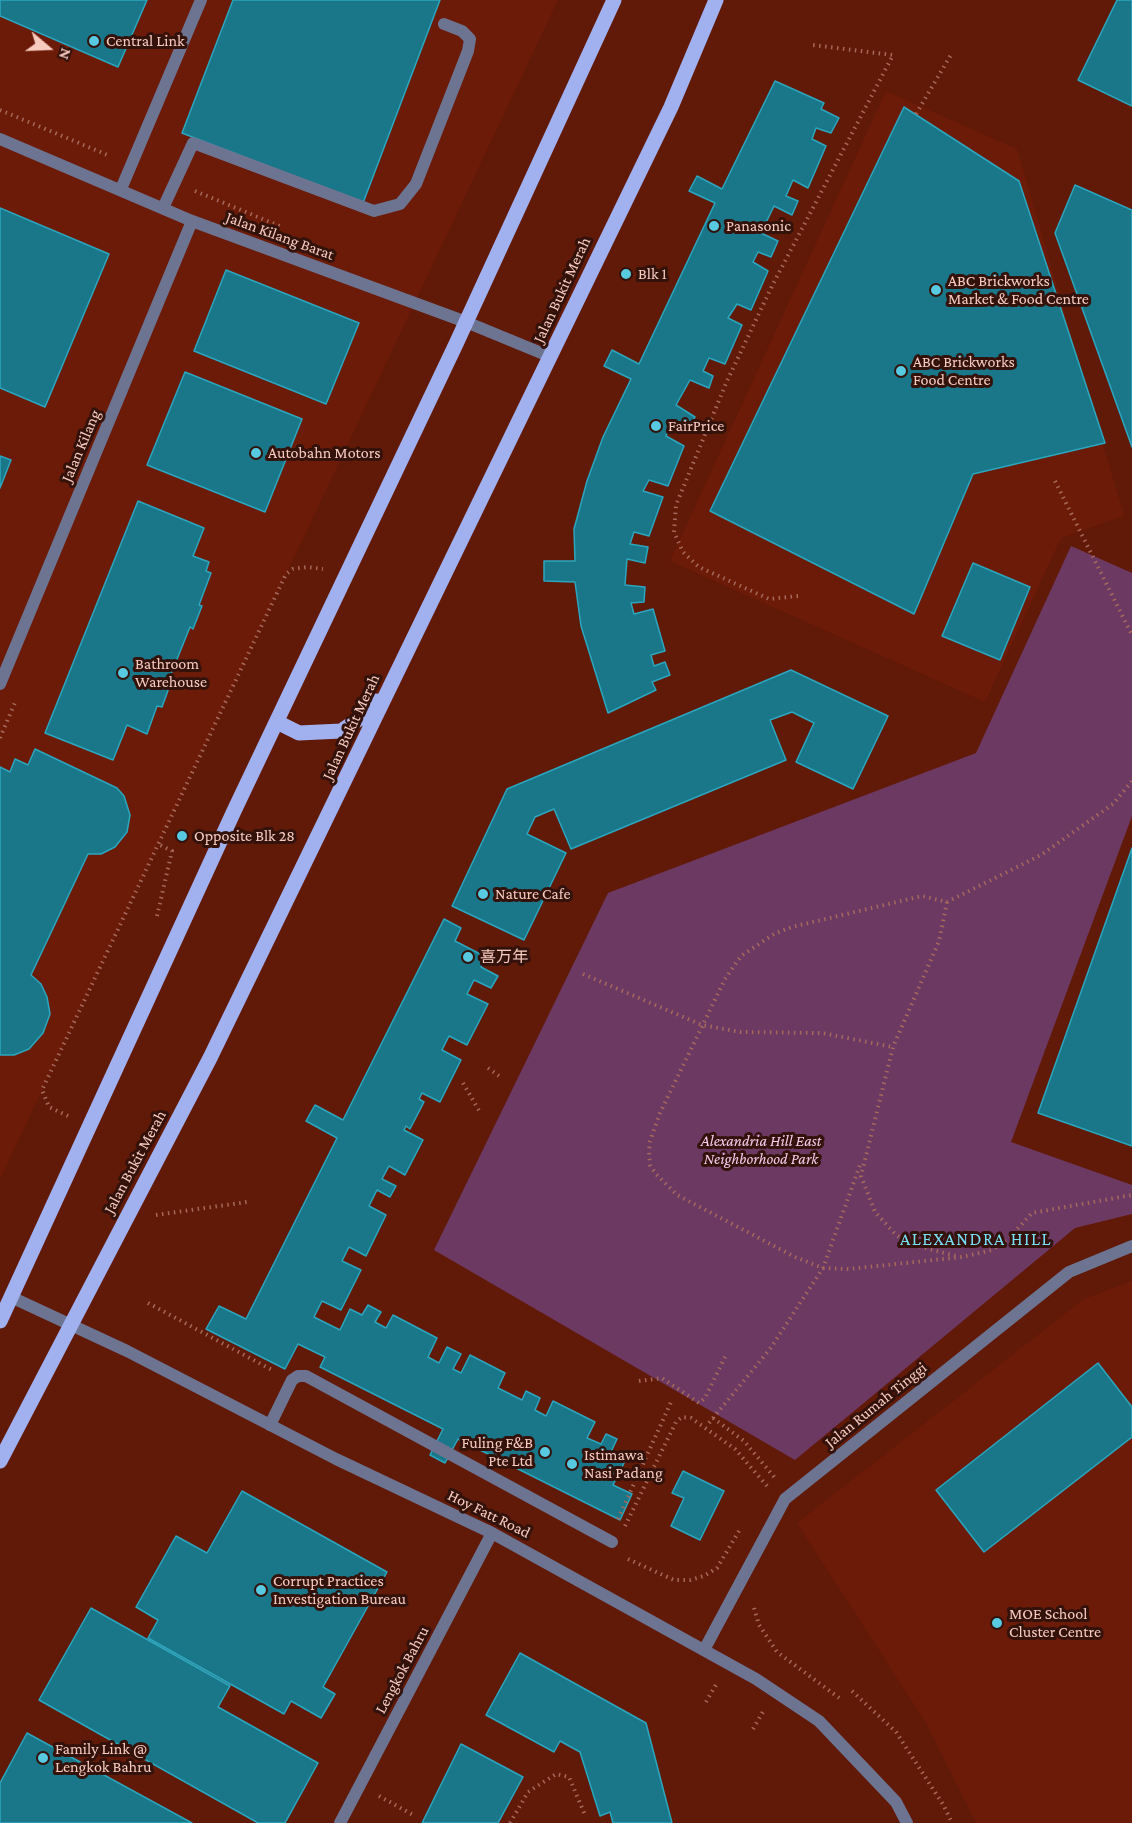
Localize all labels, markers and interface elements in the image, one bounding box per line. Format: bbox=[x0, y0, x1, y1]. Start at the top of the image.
north arrow bbox=[18, 18, 78, 78]
place label: Central Link bbox=[106, 31, 185, 51]
marker: Central Link bbox=[87, 34, 101, 48]
text: N bbox=[56, 46, 75, 62]
street label: Jalan Kilang Barat bbox=[223, 208, 337, 264]
place label: Panasonic bbox=[726, 216, 791, 236]
marker: Panasonic bbox=[707, 219, 721, 233]
street label: Jalan Bukit Merah bbox=[529, 234, 595, 346]
place label: Blk 1 bbox=[638, 264, 667, 284]
marker: Blk 1 bbox=[619, 267, 633, 281]
place label: ABC Brickworks Market & Food Centre bbox=[948, 271, 1089, 309]
marker: ABC Brickworks Market & Food Centre bbox=[929, 283, 943, 297]
place label: ABC Brickworks Food Centre bbox=[913, 352, 1015, 390]
marker: ABC Brickworks Food Centre bbox=[894, 364, 908, 378]
street label: Jalan Kilang bbox=[57, 407, 105, 485]
place label: FairPrice bbox=[668, 416, 724, 436]
marker: FairPrice bbox=[649, 419, 663, 433]
place label: Autobahn Motors bbox=[268, 443, 381, 463]
marker: Autobahn Motors bbox=[249, 446, 263, 460]
place label: Bathroom Warehouse bbox=[135, 654, 207, 692]
marker: Bathroom Warehouse bbox=[116, 666, 130, 680]
street label: Jalan Bukit Merah bbox=[318, 671, 384, 783]
place label: Opposite Blk 28 bbox=[194, 826, 295, 846]
marker: Opposite Blk 28 bbox=[175, 829, 189, 843]
place label: Nature Cafe bbox=[495, 884, 570, 904]
marker: Nature Cafe bbox=[476, 887, 490, 901]
place label: 喜万年 bbox=[480, 947, 528, 967]
marker: 喜万年 bbox=[461, 950, 475, 964]
street label: Jalan Bukit Merah bbox=[100, 1107, 170, 1217]
park label: Alexandria Hill East Neighborhood Park bbox=[701, 1131, 821, 1169]
district label: ALEXANDRA HILL bbox=[900, 1228, 1052, 1250]
street label: Jalan Rumah Tinggi bbox=[821, 1358, 931, 1452]
place label: Fuling F&B Pte Ltd bbox=[462, 1433, 533, 1471]
marker: Fuling F&B Pte Ltd bbox=[538, 1445, 552, 1459]
place label: Istimawa Nasi Padang bbox=[584, 1445, 663, 1483]
marker: Istimawa Nasi Padang bbox=[565, 1457, 579, 1471]
street label: Hoy Fatt Road bbox=[444, 1486, 534, 1542]
place label: Corrupt Practices Investigation Bureau bbox=[273, 1571, 406, 1609]
marker: Corrupt Practices Investigation Bureau bbox=[254, 1583, 268, 1597]
place label: MOE School Cluster Centre bbox=[1009, 1604, 1101, 1642]
marker: MOE School Cluster Centre bbox=[990, 1616, 1004, 1630]
street label: Lengkok Bahru bbox=[371, 1623, 433, 1717]
place label: Family Link @ Lengkok Bahru bbox=[55, 1739, 151, 1777]
marker: Family Link @ Lengkok Bahru bbox=[36, 1751, 50, 1765]

